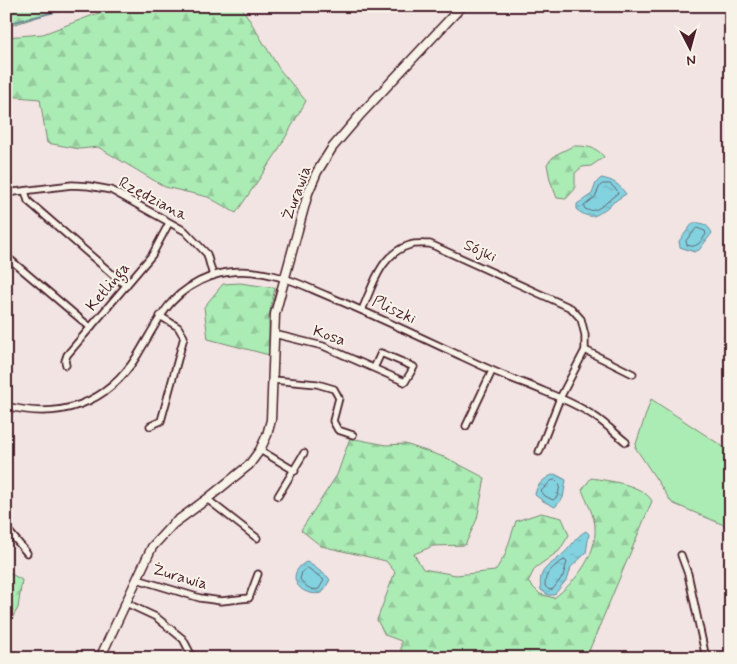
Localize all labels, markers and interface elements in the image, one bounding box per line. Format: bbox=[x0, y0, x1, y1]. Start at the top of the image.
north arrow bbox=[664, 22, 714, 72]
text: N bbox=[686, 50, 697, 69]
street label: Żurawia bbox=[277, 163, 317, 223]
street label: Rzędziana bbox=[115, 172, 191, 226]
street label: Sójki bbox=[460, 235, 500, 268]
street label: Ketlinga bbox=[81, 258, 135, 317]
street label: Pliszki bbox=[369, 291, 420, 329]
street label: Kosa bbox=[310, 321, 348, 351]
street label: Żurawia bbox=[150, 559, 210, 595]

